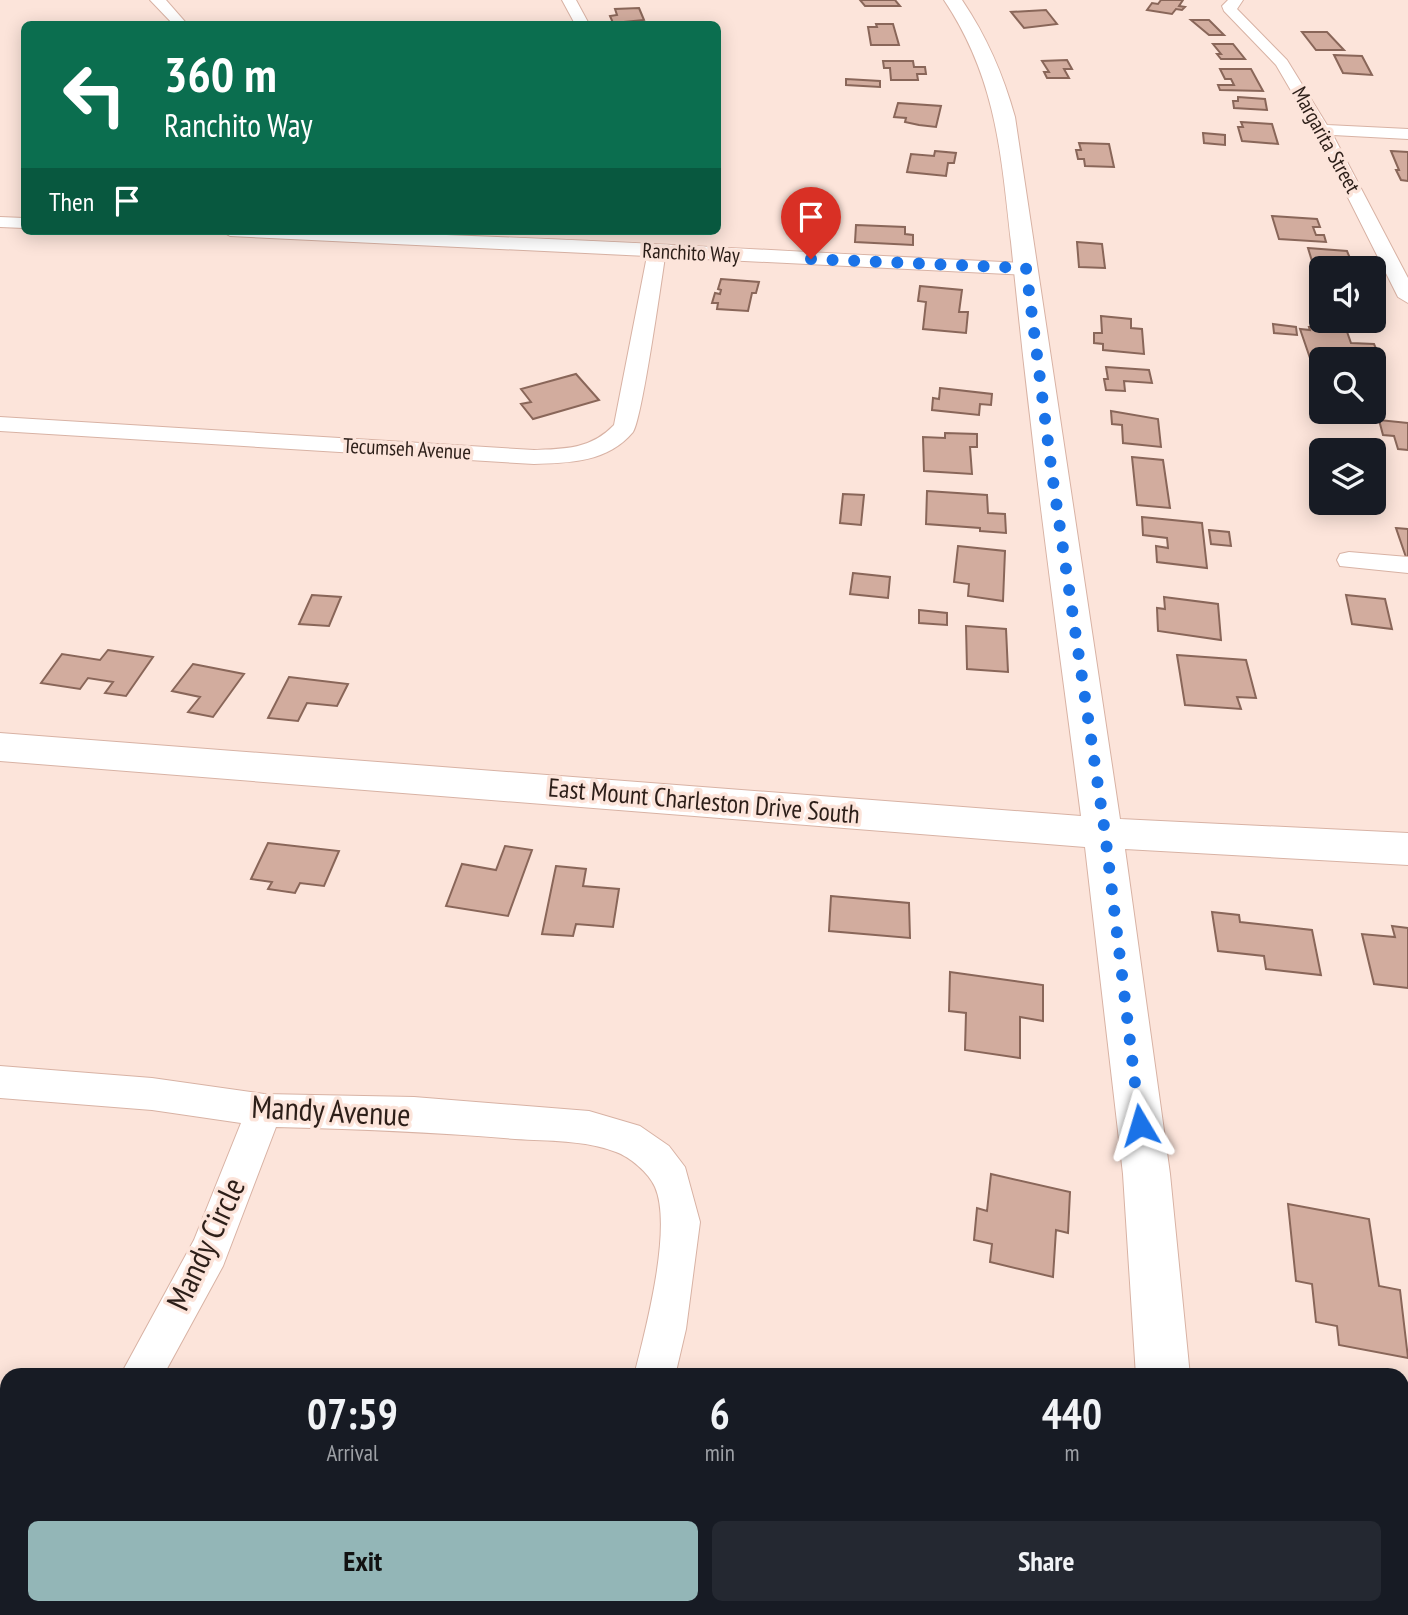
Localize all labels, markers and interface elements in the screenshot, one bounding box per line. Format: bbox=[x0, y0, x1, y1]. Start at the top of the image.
text: 360 m bbox=[164, 42, 277, 106]
icon: left bbox=[49, 49, 140, 140]
street label: Margarita Street bbox=[1286, 82, 1367, 198]
text: Ranchito Way bbox=[164, 104, 313, 146]
icon: arrive bbox=[108, 182, 146, 220]
text: Then bbox=[49, 185, 94, 218]
pin bbox=[781, 187, 841, 259]
icon: arrive bbox=[792, 198, 830, 236]
street label: Ranchito Way bbox=[642, 236, 740, 269]
map controls bbox=[1309, 256, 1386, 515]
button: sound bbox=[1309, 256, 1386, 333]
button: search bbox=[1309, 347, 1386, 424]
street label: Tecumseh Avenue bbox=[342, 432, 472, 465]
button: layers bbox=[1309, 438, 1386, 515]
street label: East Mount Charleston Drive South bbox=[547, 770, 861, 831]
street label: Mandy Avenue bbox=[251, 1085, 412, 1135]
position arrow bbox=[1103, 1088, 1177, 1162]
street label: Mandy Circle bbox=[156, 1171, 254, 1317]
text: 07:59 bbox=[307, 1386, 398, 1441]
text: 6 bbox=[710, 1386, 730, 1441]
text: 440 bbox=[1042, 1386, 1102, 1441]
text: Arrival bbox=[326, 1438, 378, 1467]
text: min bbox=[705, 1438, 735, 1467]
text: m bbox=[1064, 1438, 1079, 1467]
button: Exit bbox=[28, 1521, 698, 1601]
button: Share bbox=[712, 1521, 1381, 1601]

